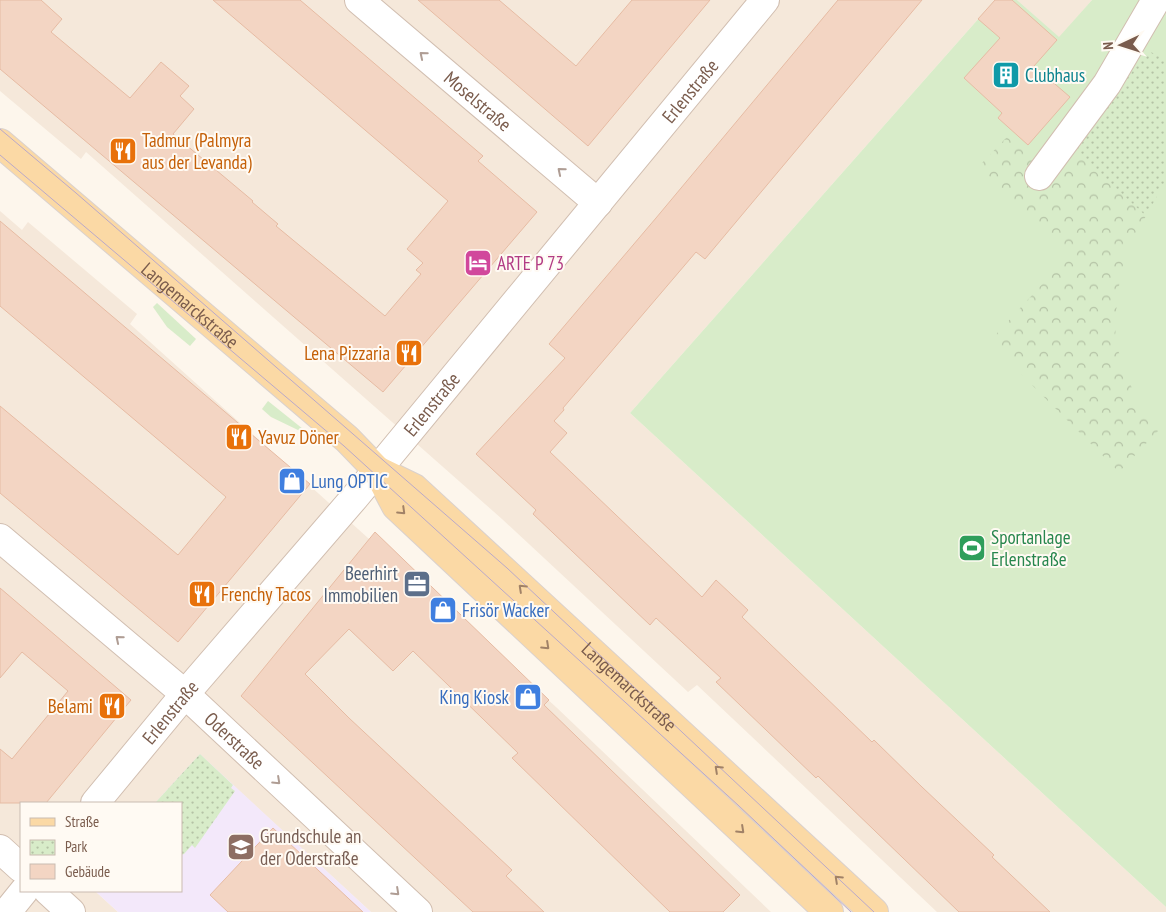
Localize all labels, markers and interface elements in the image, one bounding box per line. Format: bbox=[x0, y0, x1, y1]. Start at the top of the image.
north arrow bbox=[1096, 20, 1146, 70]
text: N bbox=[1099, 42, 1117, 50]
one-way arrow bbox=[420, 52, 429, 61]
street label: Erlenstraße bbox=[657, 54, 723, 128]
building icon: Clubhaus bbox=[991, 60, 1021, 90]
place label: Clubhaus bbox=[1025, 63, 1085, 87]
street label: Moselstraße bbox=[439, 66, 517, 136]
place label: Tadmur (Palmyra aus der Levanda) bbox=[142, 128, 252, 174]
restaurant icon: Tadmur (Palmyra aus der Levanda) bbox=[108, 136, 138, 166]
one-way arrow bbox=[557, 168, 566, 177]
hotel icon: ARTE P 73 bbox=[463, 248, 493, 278]
place label: ARTE P 73 bbox=[497, 251, 564, 275]
street label: Langemarckstraße bbox=[137, 257, 244, 354]
restaurant icon: Lena Pizzaria bbox=[394, 338, 424, 368]
place label: Lena Pizzaria bbox=[304, 341, 390, 365]
street label: Erlenstraße bbox=[398, 367, 465, 441]
restaurant icon: Yavuz Döner bbox=[224, 422, 254, 452]
place label: Yavuz Döner bbox=[258, 425, 340, 449]
shop icon: Lung OPTIC bbox=[277, 466, 307, 496]
place label: Lung OPTIC bbox=[311, 469, 388, 493]
one-way arrow bbox=[397, 505, 406, 514]
place label: Sportanlage Erlenstraße bbox=[991, 525, 1071, 571]
sports icon: Sportanlage Erlenstraße bbox=[957, 533, 987, 563]
place label: Beerhirt Immobilien bbox=[324, 561, 399, 607]
office icon: Beerhirt Immobilien bbox=[402, 569, 432, 599]
restaurant icon: Frenchy Tacos bbox=[187, 579, 217, 609]
place label: Frenchy Tacos bbox=[221, 582, 311, 606]
one-way arrow bbox=[518, 584, 527, 593]
shop icon: Frisör Wacker bbox=[428, 595, 458, 625]
place label: Frisör Wacker bbox=[462, 598, 550, 622]
one-way arrow bbox=[116, 636, 125, 644]
street label: Langemarckstraße bbox=[577, 637, 682, 736]
one-way arrow bbox=[541, 640, 550, 649]
street label: Erlenstraße bbox=[137, 675, 204, 749]
shop icon: King Kiosk bbox=[513, 682, 543, 712]
place label: King Kiosk bbox=[439, 685, 510, 709]
restaurant icon: Belami bbox=[97, 691, 127, 721]
place label: Belami bbox=[48, 694, 93, 718]
street label: Oderstraße bbox=[200, 707, 270, 774]
one-way arrow bbox=[715, 766, 724, 775]
one-way arrow bbox=[272, 775, 281, 784]
legend bbox=[20, 802, 182, 892]
text: Straße bbox=[65, 812, 99, 831]
place label: Grundschule an der Oderstraße bbox=[260, 824, 361, 870]
one-way arrow bbox=[736, 824, 745, 833]
school or university icon: Grundschule an der Oderstraße bbox=[226, 832, 256, 862]
text: Park bbox=[65, 837, 87, 856]
text: Gebäude bbox=[65, 862, 110, 881]
one-way arrow bbox=[834, 876, 843, 885]
one-way arrow bbox=[390, 886, 399, 895]

